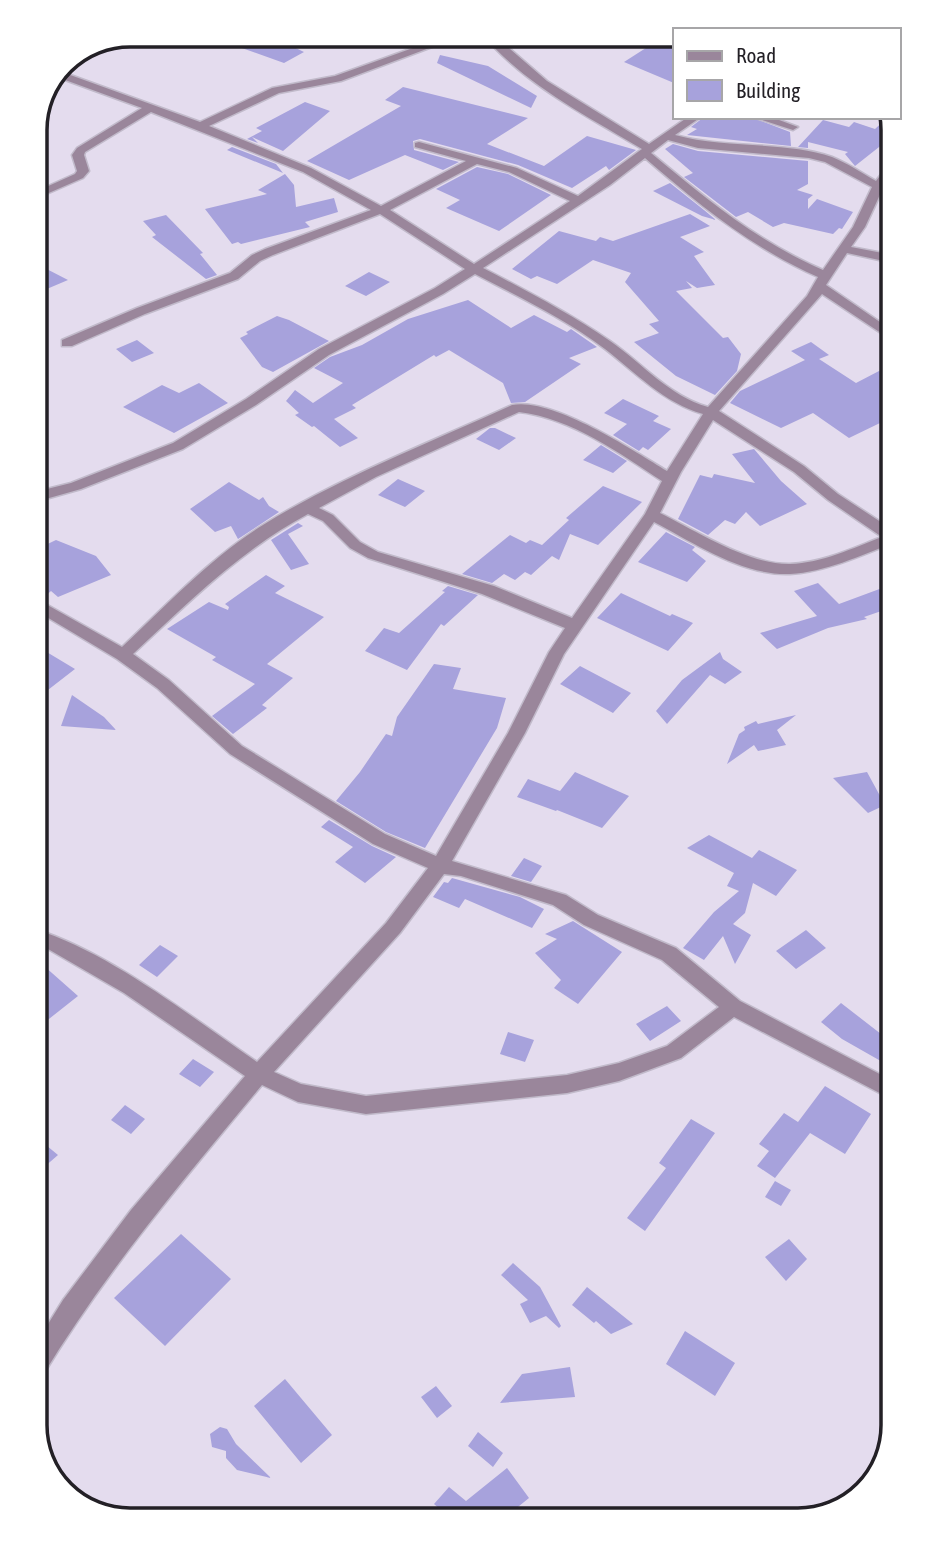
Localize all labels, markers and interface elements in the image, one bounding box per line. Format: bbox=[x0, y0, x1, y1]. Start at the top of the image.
legend bbox=[673, 28, 900, 119]
text: Road bbox=[736, 43, 776, 67]
text: Building bbox=[736, 78, 800, 102]

